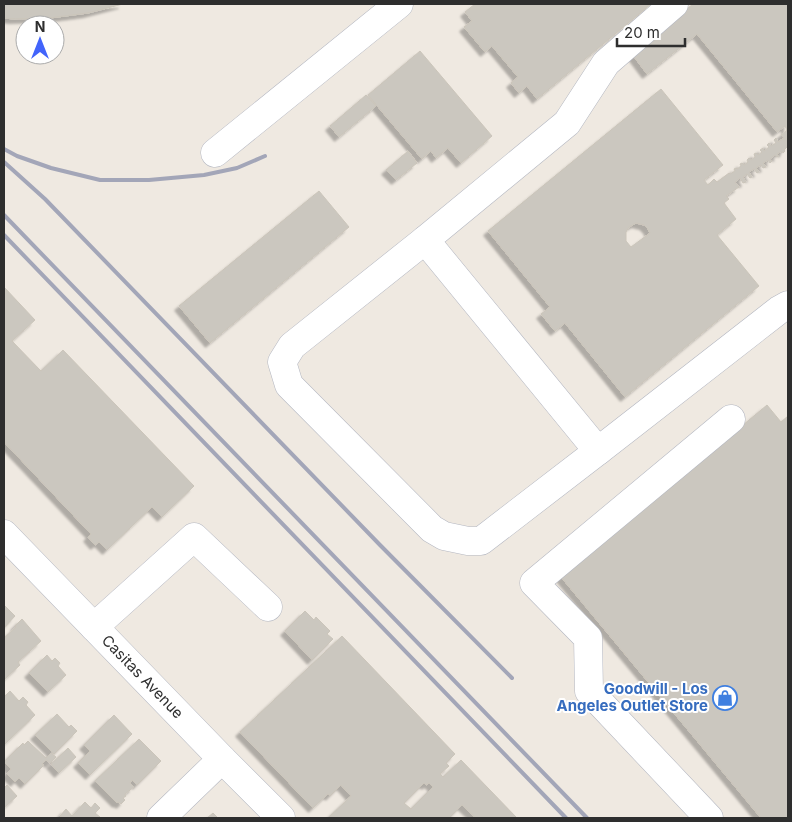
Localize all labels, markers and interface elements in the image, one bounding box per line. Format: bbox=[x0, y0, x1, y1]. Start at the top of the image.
north arrow bbox=[15, 15, 65, 65]
scale bar bbox=[617, 15, 684, 47]
text: N bbox=[35, 18, 45, 35]
text: 20 m bbox=[624, 23, 660, 42]
street label: Casitas Avenue bbox=[98, 631, 188, 722]
place label: Goodwill - Los Angeles Outlet Store bbox=[557, 679, 708, 715]
shop icon: Goodwill - Los Angeles Outlet Store bbox=[712, 685, 738, 711]

